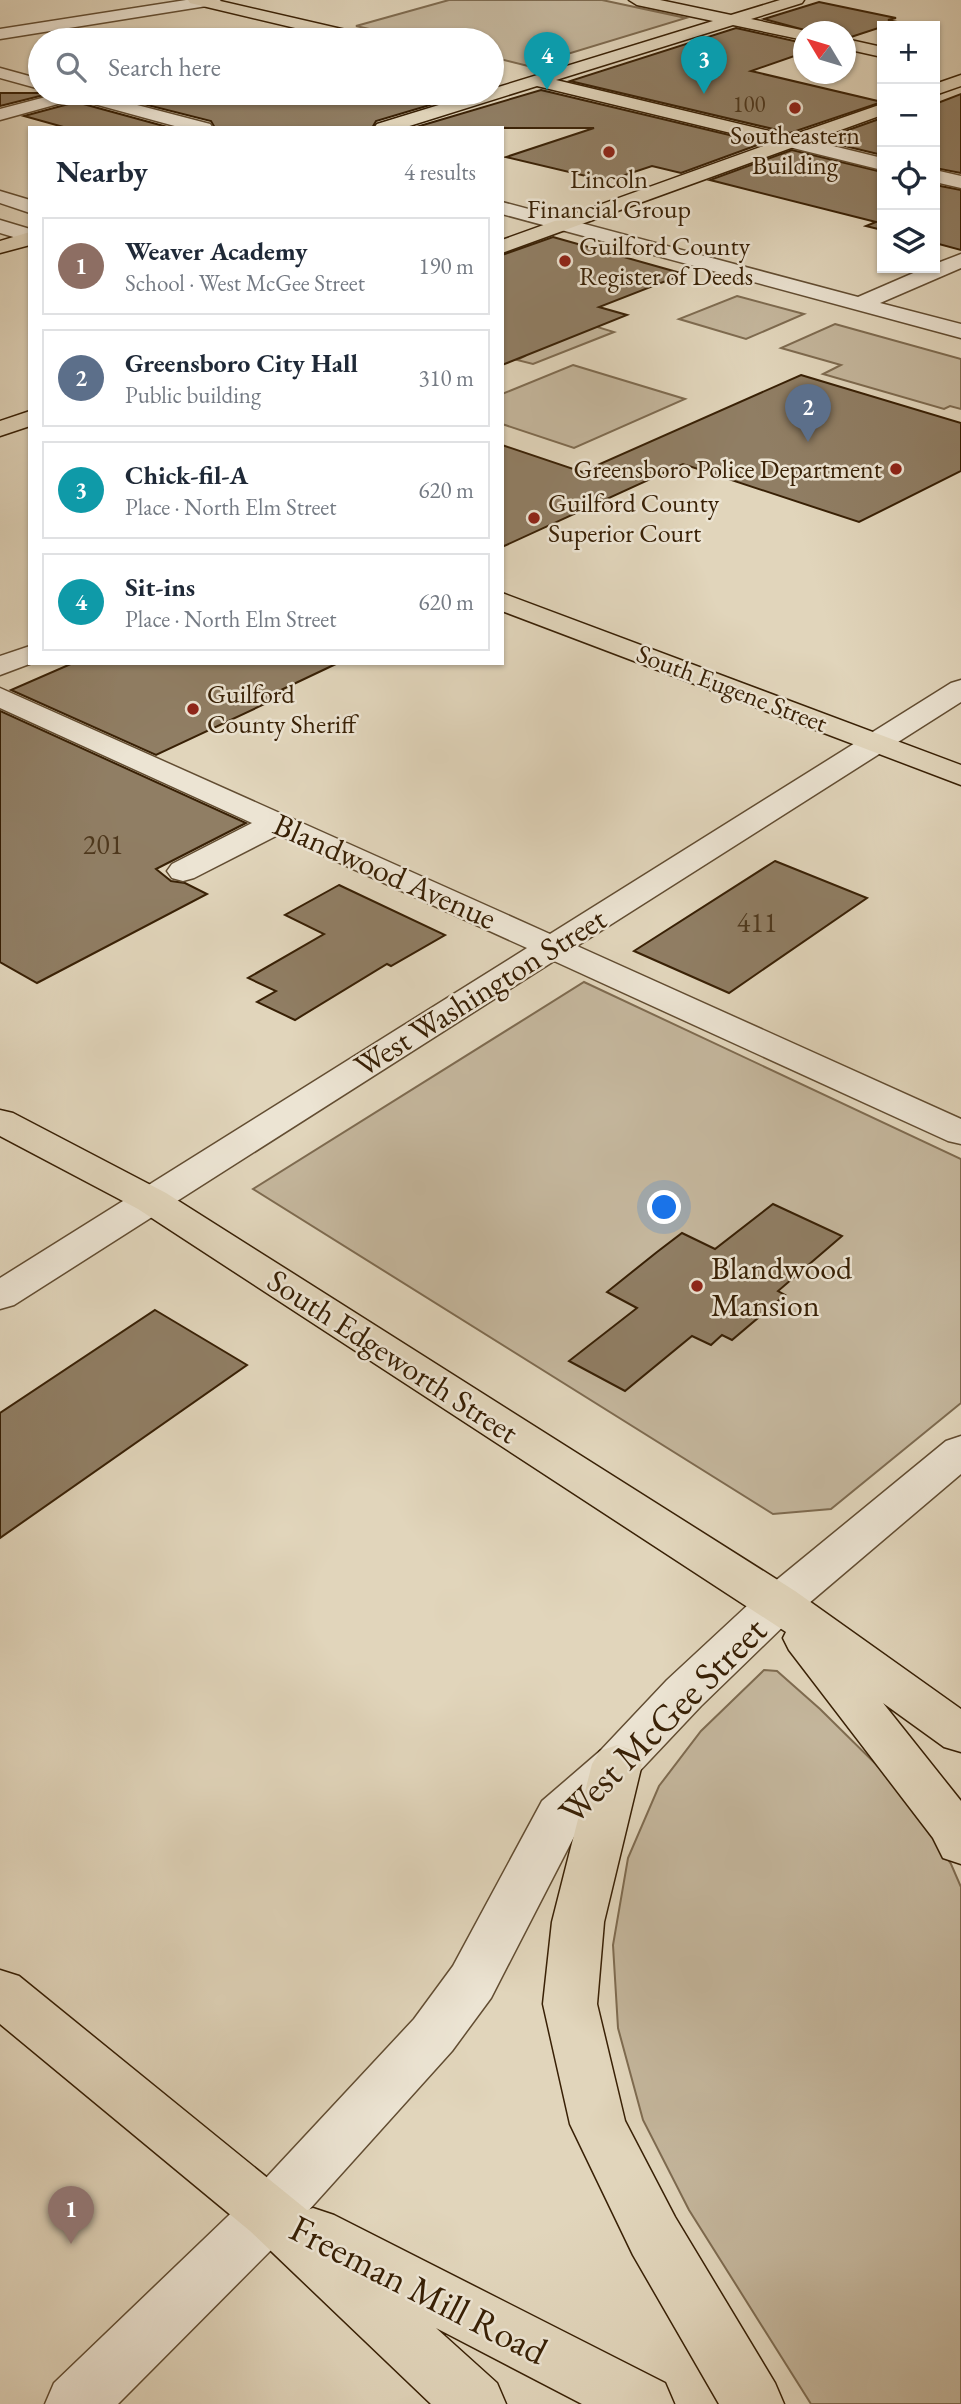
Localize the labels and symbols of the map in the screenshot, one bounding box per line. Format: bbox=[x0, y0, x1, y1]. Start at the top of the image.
north arrow bbox=[793, 21, 856, 84]
pin: 4 bbox=[524, 32, 570, 90]
pin: 3 bbox=[681, 36, 727, 94]
house number: 100 bbox=[732, 89, 766, 119]
marker: Southeastern Building bbox=[787, 100, 803, 116]
place label: Southeastern Building bbox=[730, 118, 860, 182]
marker: Lincoln Financial Group bbox=[601, 144, 617, 160]
place label: Lincoln Financial Group bbox=[527, 162, 691, 226]
place label: Guilford County Register of Deeds bbox=[579, 229, 753, 293]
marker: Guilford County Register of Deeds bbox=[557, 253, 573, 269]
pin: 2 bbox=[785, 384, 831, 442]
place label: Greensboro Police Department bbox=[573, 452, 882, 486]
marker: Greensboro Police Department bbox=[888, 461, 904, 477]
place label: Guilford County Superior Court bbox=[548, 486, 720, 550]
marker: Guilford County Superior Court bbox=[526, 510, 542, 526]
street label: South Eugene Street bbox=[632, 636, 832, 740]
place label: Guilford County Sheriff bbox=[207, 677, 359, 741]
marker: Guilford County Sheriff bbox=[185, 701, 201, 717]
street label: Blandwood Avenue bbox=[267, 803, 503, 939]
house number: 201 bbox=[83, 826, 123, 862]
street label: West Washington Street bbox=[346, 898, 614, 1086]
house number: 411 bbox=[737, 904, 777, 940]
your location bbox=[647, 1190, 681, 1224]
place label: Blandwood Mansion bbox=[711, 1247, 853, 1326]
street label: South Edgeworth Street bbox=[259, 1259, 527, 1453]
marker: Blandwood Mansion bbox=[689, 1278, 705, 1294]
street label: West McGee Street bbox=[548, 1606, 776, 1834]
pin: 1 bbox=[48, 2186, 94, 2244]
street label: Freeman Mill Road bbox=[282, 2203, 557, 2375]

